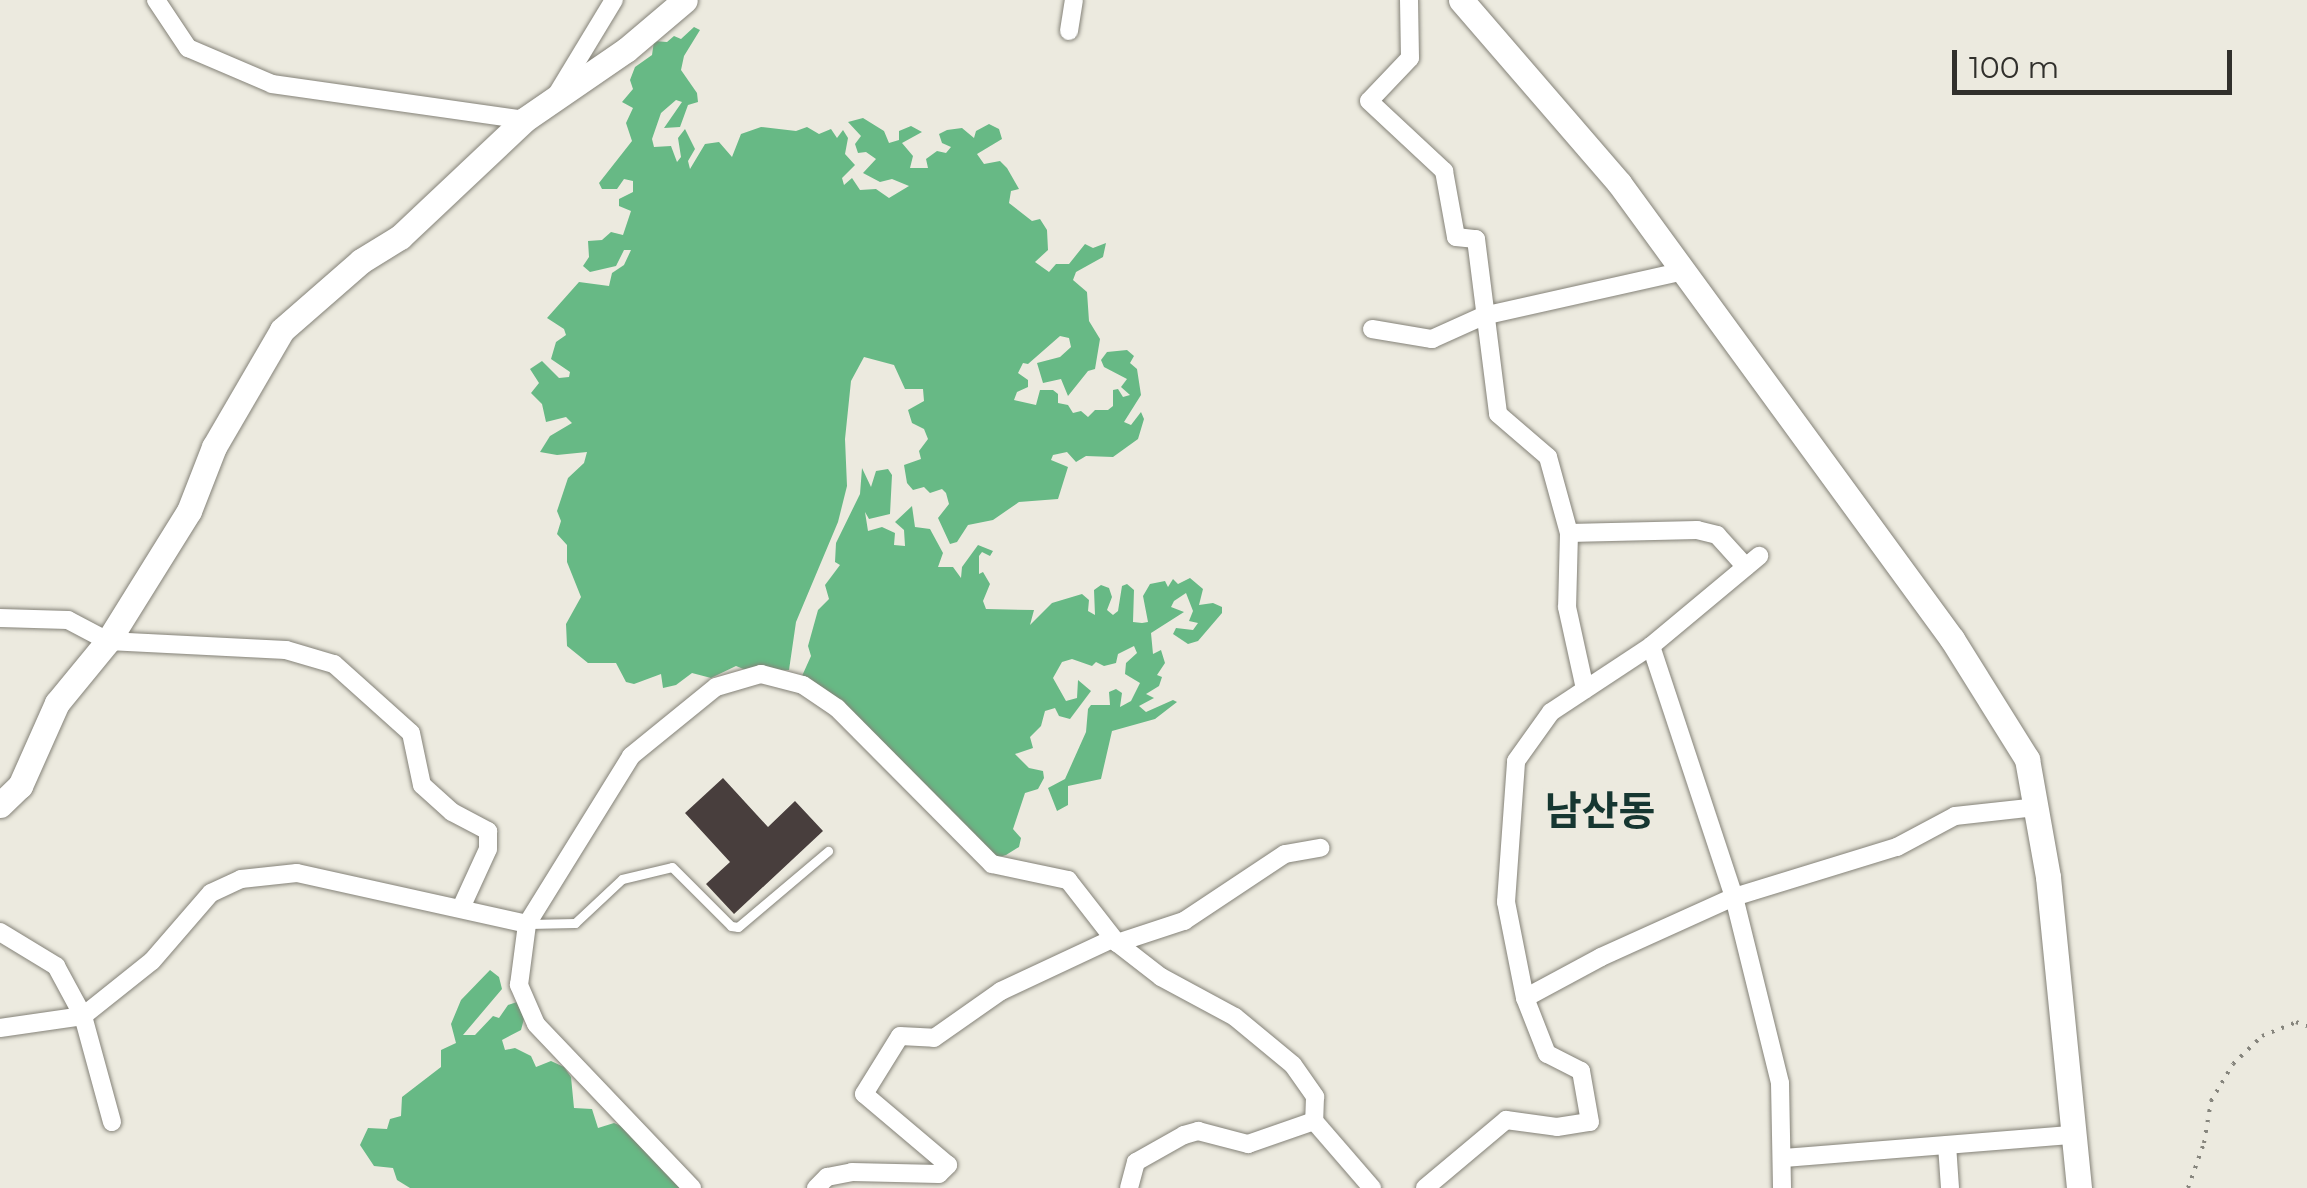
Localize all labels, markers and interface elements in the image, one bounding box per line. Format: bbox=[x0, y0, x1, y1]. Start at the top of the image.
scale bar bbox=[1957, 30, 2237, 92]
text: 100 m bbox=[1969, 49, 2059, 86]
district label: 남산동 bbox=[1545, 787, 1655, 835]

